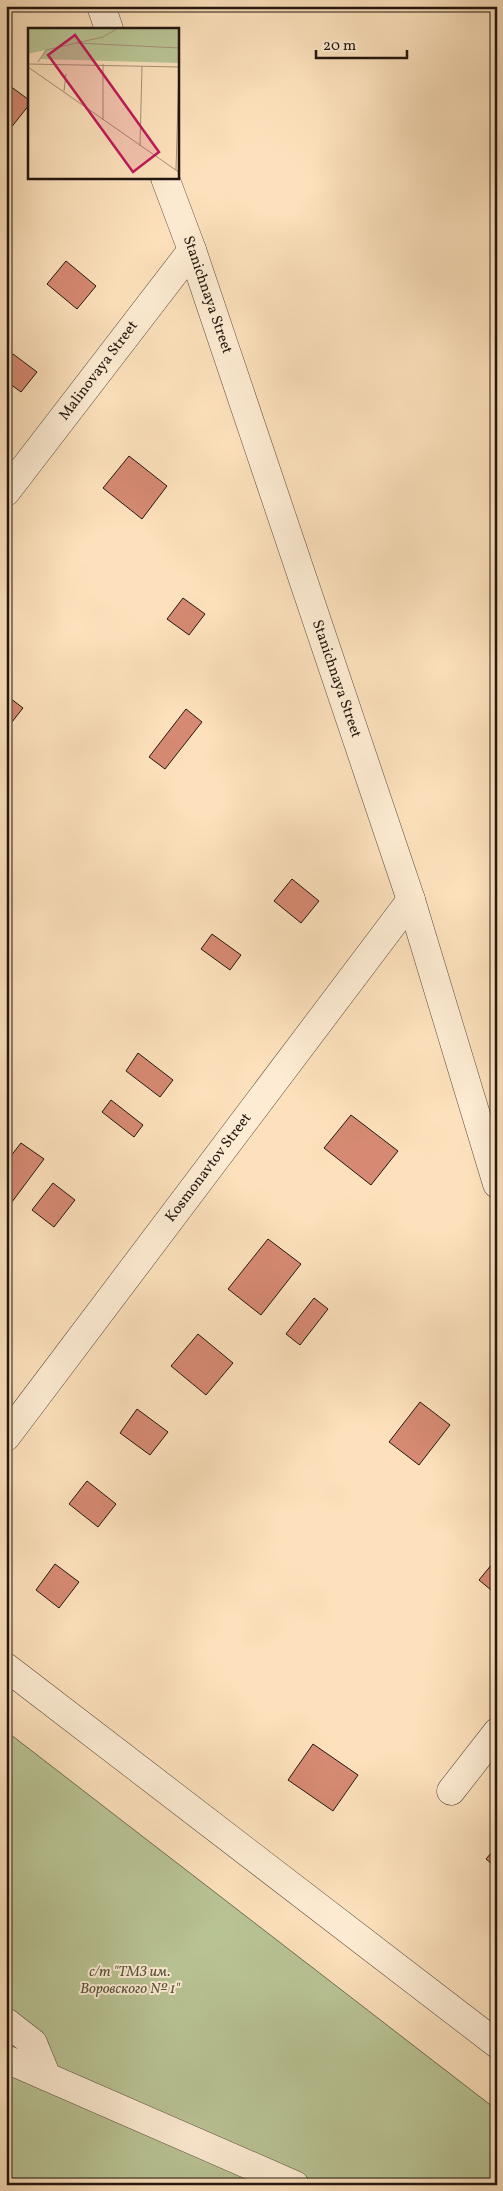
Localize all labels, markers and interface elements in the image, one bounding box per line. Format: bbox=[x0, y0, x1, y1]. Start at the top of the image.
inset map bbox=[28, 28, 179, 179]
scale bar bbox=[316, 28, 407, 60]
text: 20 m bbox=[323, 36, 356, 57]
street label: Stanichnaya Street bbox=[177, 233, 237, 357]
street label: Malinovaya Street bbox=[54, 317, 144, 425]
street label: Stanichnaya Street bbox=[306, 617, 366, 741]
street label: Kosmonavtov Street bbox=[161, 1109, 257, 1227]
park label: с/т "ТМЗ им. Воровского № 1" bbox=[80, 1962, 181, 2000]

